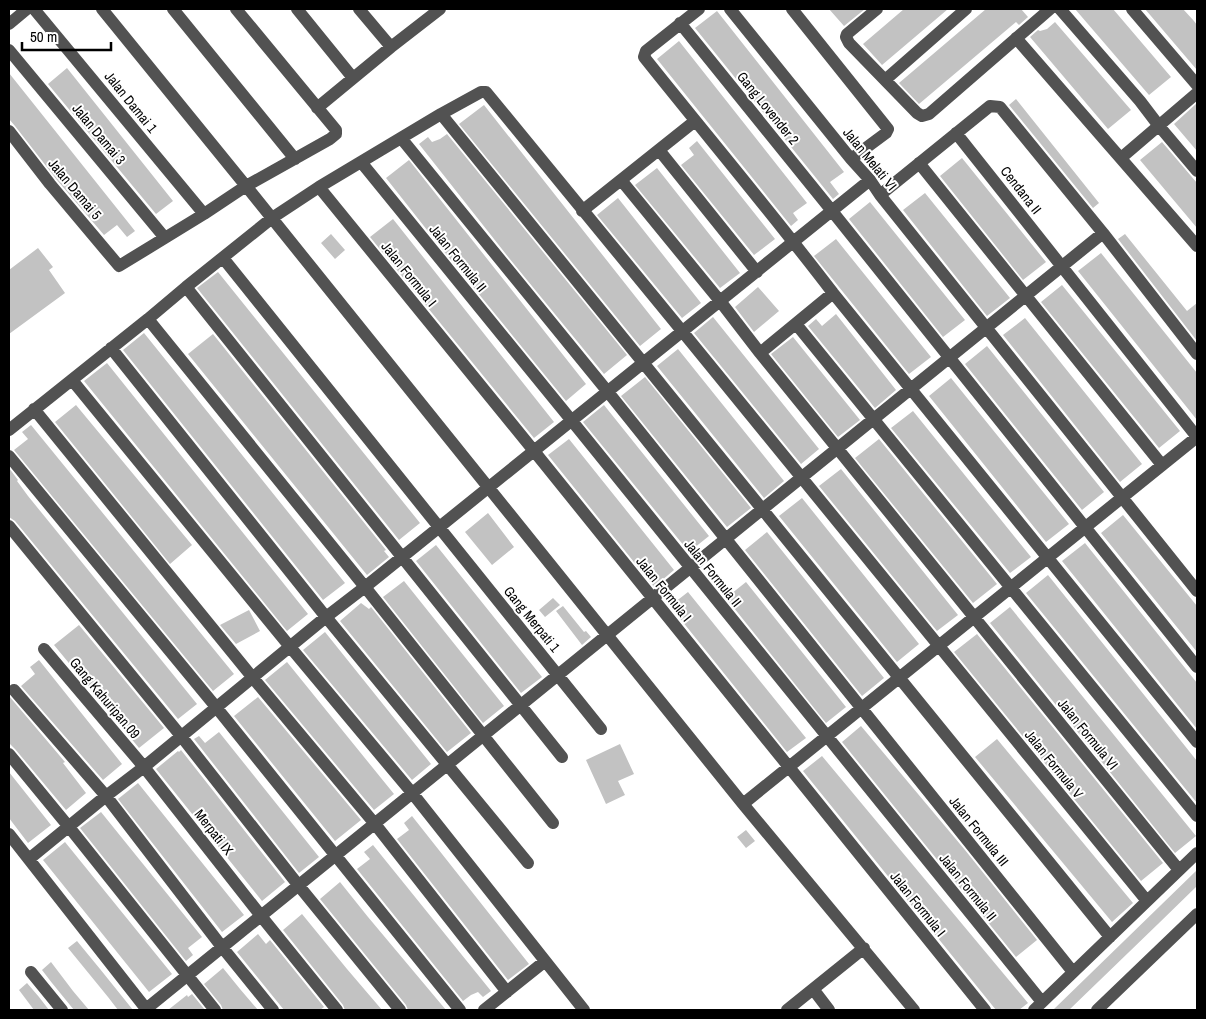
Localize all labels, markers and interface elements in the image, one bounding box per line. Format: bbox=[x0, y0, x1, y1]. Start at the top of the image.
scale bar bbox=[22, 20, 111, 52]
text: 50 m bbox=[30, 26, 57, 47]
street label: Jalan Damai 1 bbox=[101, 68, 162, 137]
street label: Gang Lovender 2 bbox=[733, 68, 803, 148]
street label: Jalan Damai 3 bbox=[68, 100, 130, 168]
street label: Jalan Melati VI bbox=[839, 124, 901, 194]
street label: Jalan Damai 5 bbox=[44, 155, 106, 223]
street label: Cendana II bbox=[997, 162, 1045, 218]
street label: Jalan Formula II bbox=[425, 221, 491, 295]
street label: Jalan Formula I bbox=[377, 238, 441, 310]
street label: Jalan Formula II bbox=[680, 536, 746, 610]
street label: Jalan Formula I bbox=[632, 553, 696, 625]
street label: Gang Merpati 1 bbox=[500, 582, 564, 656]
street label: Gang Kahuripan.09 bbox=[66, 654, 144, 742]
street label: Jalan Formula VI bbox=[1054, 695, 1122, 773]
street label: Jalan Formula V bbox=[1021, 726, 1087, 802]
street label: Jalan Formula III bbox=[945, 792, 1013, 870]
street label: Merpati IX bbox=[191, 806, 238, 859]
street label: Jalan Formula II bbox=[935, 850, 1001, 924]
street label: Jalan Formula I bbox=[886, 868, 950, 940]

